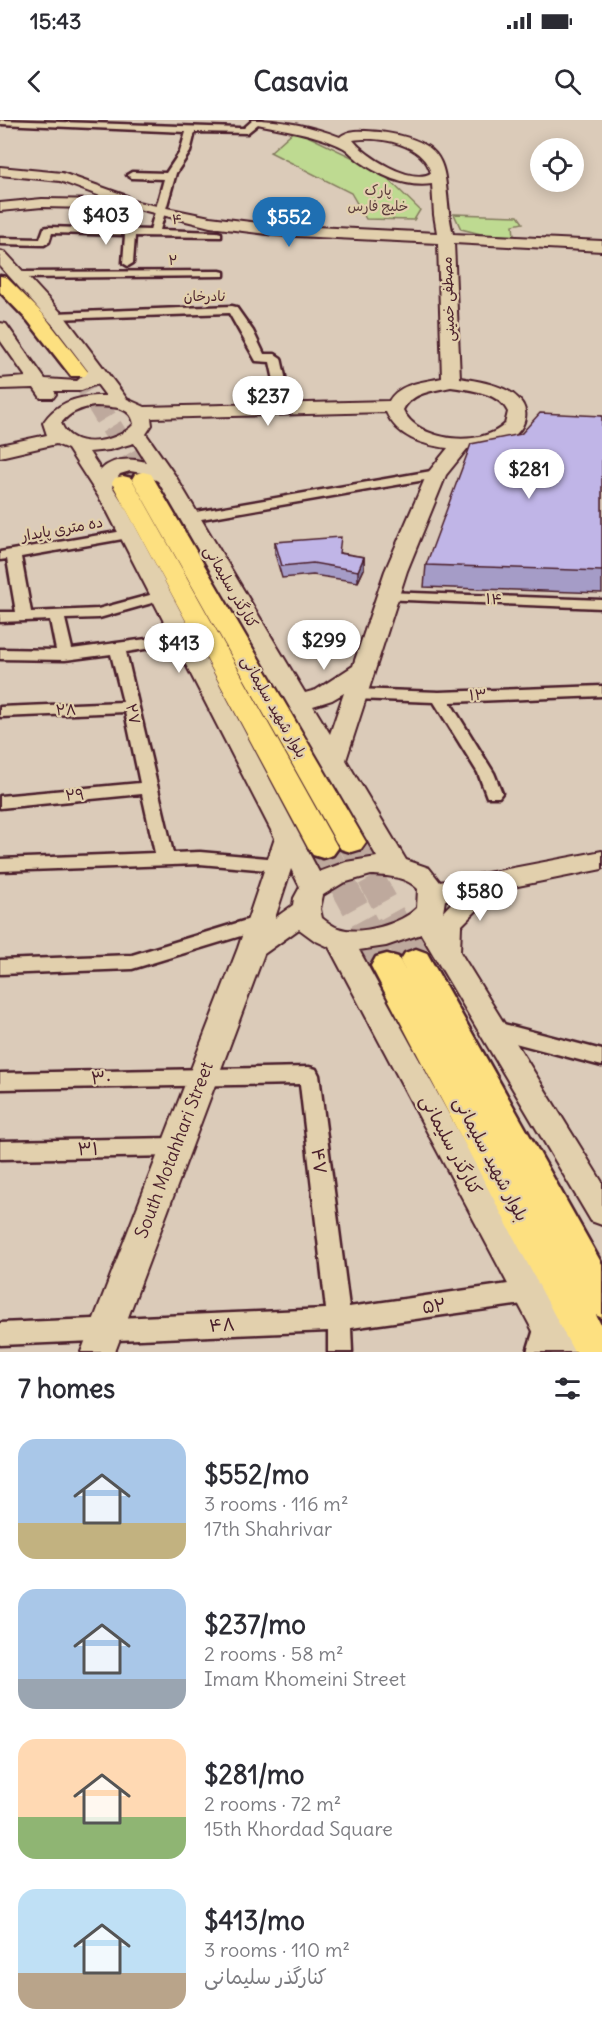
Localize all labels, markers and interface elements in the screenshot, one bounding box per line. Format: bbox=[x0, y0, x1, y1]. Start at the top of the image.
text: 15:43 bbox=[30, 7, 82, 35]
text: Casavia bbox=[253, 64, 349, 98]
icon: back bbox=[18, 65, 51, 98]
icon: search bbox=[551, 65, 584, 98]
map controls bbox=[530, 138, 584, 192]
button: locate bbox=[530, 138, 584, 192]
park label: پارک خلیج فارس bbox=[348, 181, 408, 216]
pin: $403 bbox=[70, 195, 142, 246]
pin: $552 bbox=[253, 197, 325, 248]
text: $403 bbox=[82, 202, 130, 227]
text: $552 bbox=[266, 204, 312, 229]
street label: ۴ bbox=[172, 210, 182, 228]
street label: ۲ bbox=[168, 251, 178, 269]
street label: مصطفی خمینی bbox=[438, 256, 458, 342]
street label: نادرخان bbox=[184, 287, 226, 305]
pin: $237 bbox=[232, 376, 304, 427]
text: $237 bbox=[246, 383, 290, 408]
pin: $281 bbox=[493, 449, 565, 500]
text: $281 bbox=[508, 456, 550, 481]
street label: ده متری پایدار bbox=[19, 512, 104, 546]
street label: کنارگذر سلیمانی bbox=[199, 542, 263, 632]
street label: ۱۴ bbox=[485, 589, 503, 608]
pin: $299 bbox=[288, 620, 360, 671]
pin: $413 bbox=[143, 623, 215, 674]
text: $299 bbox=[301, 627, 347, 652]
text: $413 bbox=[158, 630, 200, 655]
street label: بلوار شهید سلیمانی bbox=[237, 652, 311, 762]
street label: ۱۳ bbox=[469, 685, 487, 704]
street label: ۲۸ bbox=[55, 700, 77, 719]
street label: ۲۷ bbox=[122, 702, 145, 726]
street label: ۲۹ bbox=[64, 784, 86, 805]
pin: $580 bbox=[444, 871, 516, 922]
text: $580 bbox=[456, 878, 504, 903]
street label: South Motahhari Street bbox=[129, 1058, 218, 1241]
street label: ۳۰ bbox=[90, 1066, 112, 1089]
street label: کنارگذر سلیمانی bbox=[415, 1091, 488, 1199]
street label: بلوار شهید سلیمانی bbox=[449, 1092, 534, 1225]
street label: ۳۱ bbox=[77, 1137, 99, 1160]
street label: ۴۷ bbox=[306, 1147, 333, 1175]
street label: ۵۲ bbox=[420, 1292, 447, 1319]
street label: ۴۸ bbox=[208, 1312, 236, 1337]
text: 7 homes bbox=[18, 1372, 115, 1405]
icon: filters bbox=[551, 1372, 584, 1405]
text: $552/mo bbox=[204, 1458, 309, 1491]
icon: home bbox=[66, 1463, 138, 1535]
text: 3 rooms · 116 m² bbox=[204, 1491, 348, 1516]
text: 17th Shahrivar bbox=[204, 1516, 332, 1541]
text: $237/mo bbox=[204, 1608, 306, 1641]
icon: home bbox=[66, 1613, 138, 1685]
text: 2 rooms · 58 m² bbox=[204, 1641, 344, 1666]
text: Imam Khomeini Street bbox=[204, 1666, 406, 1691]
text: $281/mo bbox=[204, 1758, 304, 1791]
icon: home bbox=[66, 1763, 138, 1835]
text: 2 rooms · 72 m² bbox=[204, 1791, 341, 1816]
text: 15th Khordad Square bbox=[204, 1816, 393, 1841]
text: $413/mo bbox=[204, 1904, 305, 1937]
icon: home bbox=[66, 1913, 138, 1985]
text: 3 rooms · 110 m² bbox=[204, 1937, 350, 1962]
text: کنارگذر سلیمانی bbox=[204, 1964, 327, 1989]

